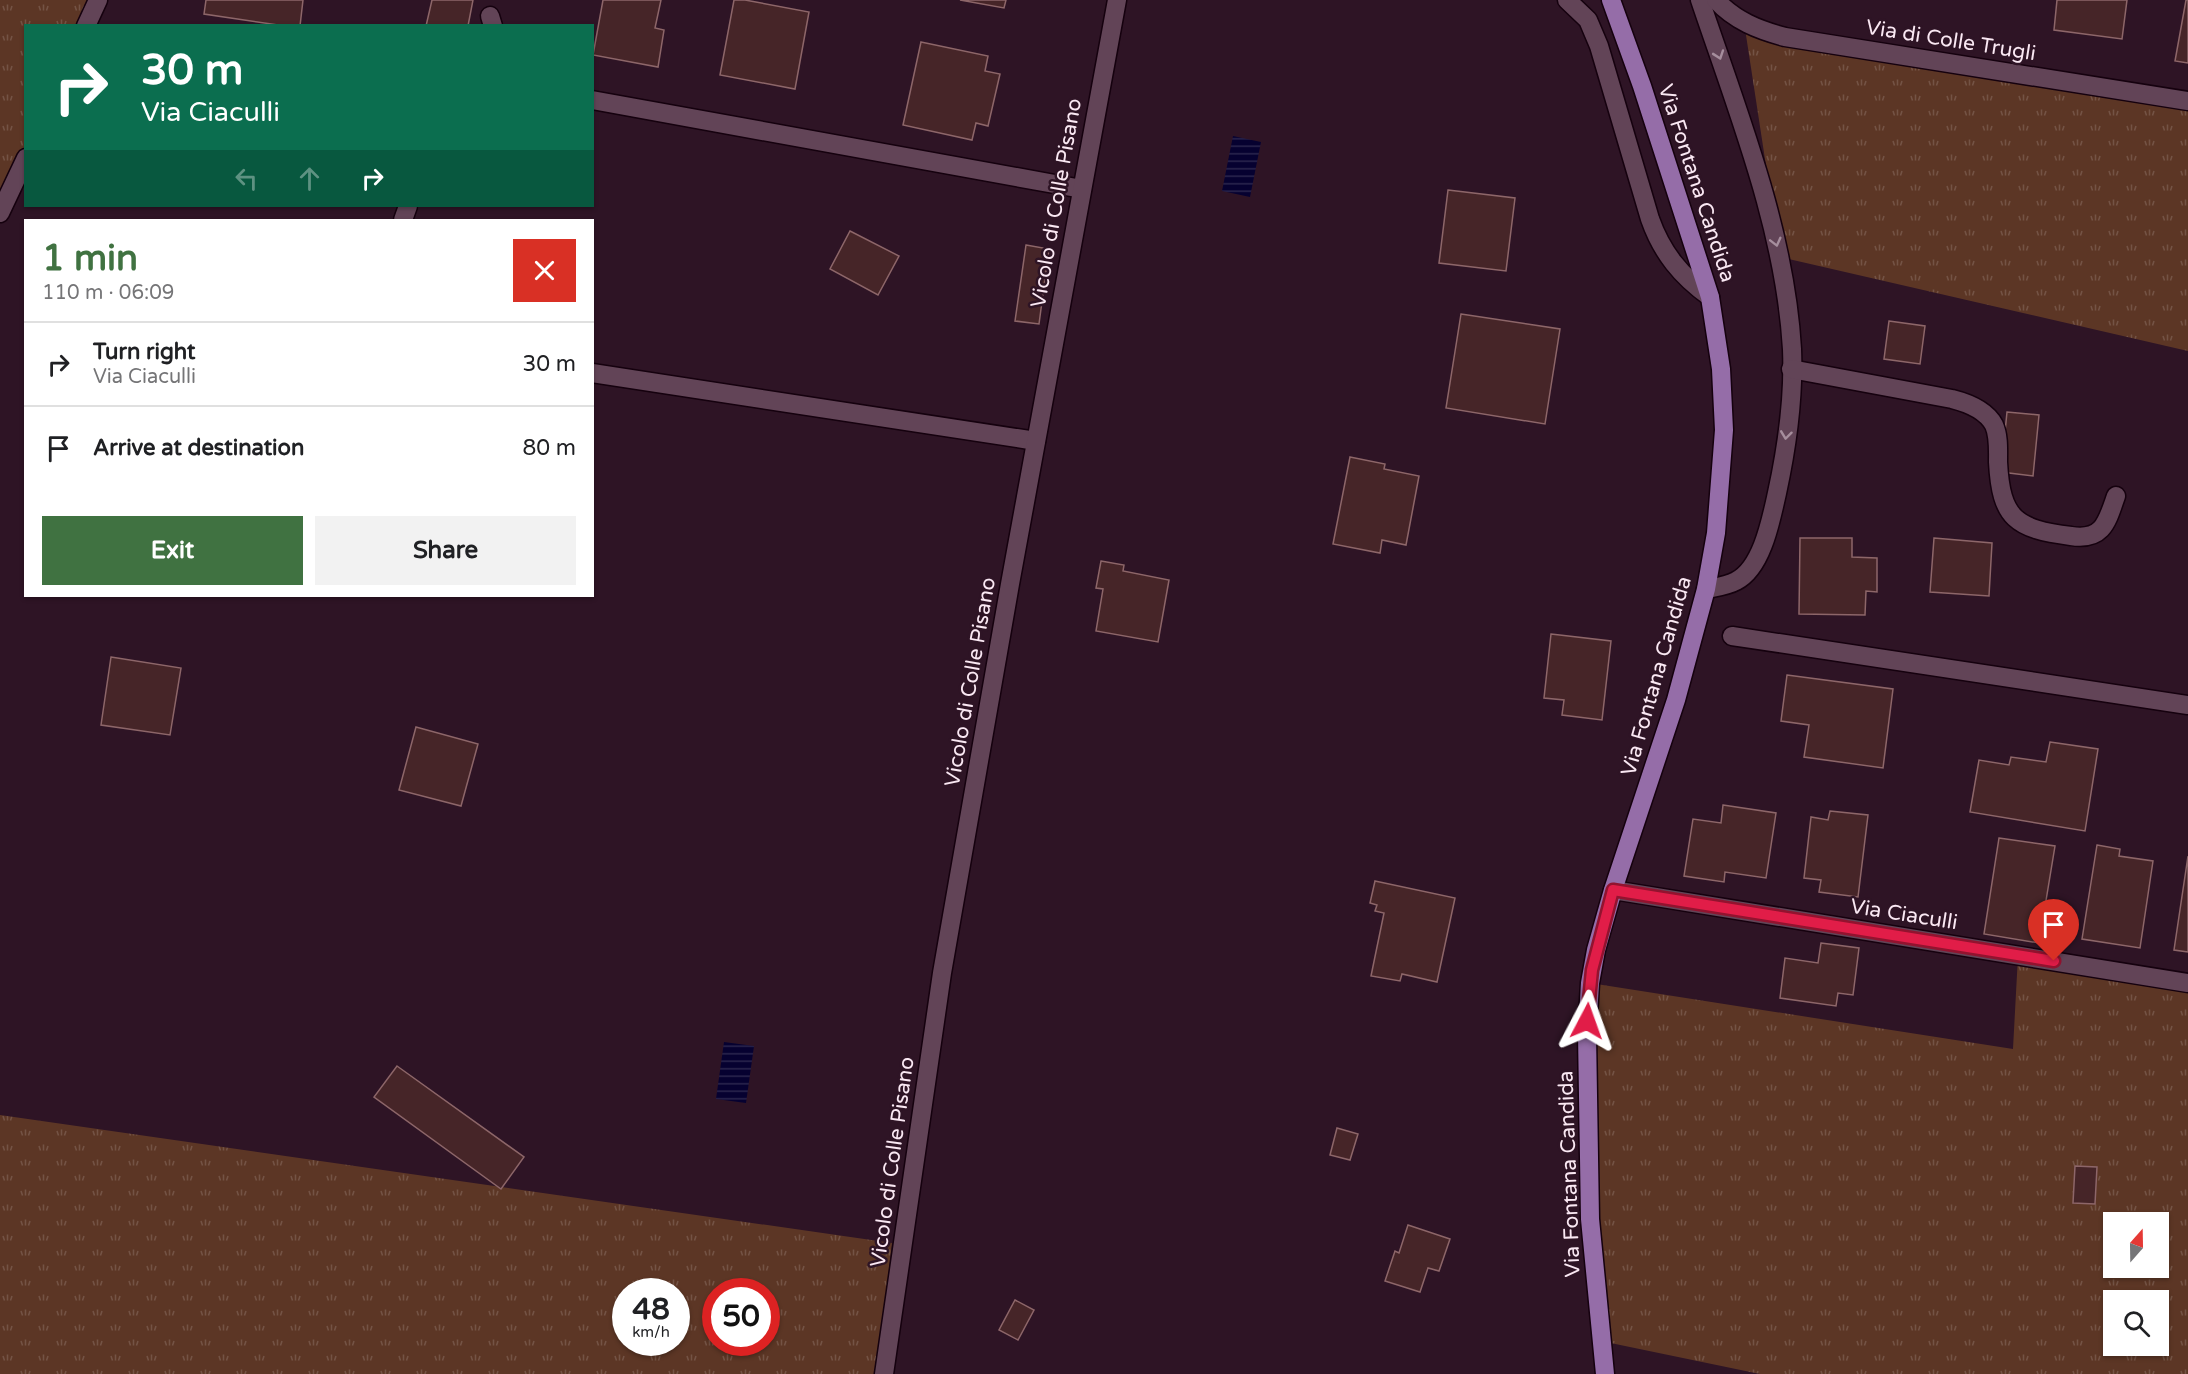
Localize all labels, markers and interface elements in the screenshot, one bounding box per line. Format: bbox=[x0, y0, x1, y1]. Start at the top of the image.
street label: Via di Colle Trugli bbox=[1864, 15, 2038, 66]
text: 30 m bbox=[141, 45, 243, 96]
icon: right bbox=[42, 48, 120, 126]
one-way arrow bbox=[1711, 49, 1724, 60]
street label: Via Fontana Candida bbox=[1653, 81, 1740, 285]
text: Via Ciaculli bbox=[141, 96, 280, 129]
street label: Vicolo di Colle Pisano bbox=[1026, 96, 1087, 310]
icon: left bbox=[230, 162, 263, 195]
icon: ahead bbox=[293, 162, 326, 195]
icon: right bbox=[356, 162, 389, 195]
one-way arrow bbox=[1768, 236, 1781, 246]
text: 1 min bbox=[42, 237, 138, 280]
button: close bbox=[513, 239, 576, 302]
text: 110 m · 06:09 bbox=[42, 281, 174, 305]
text: Turn right bbox=[93, 339, 195, 365]
icon: right bbox=[42, 348, 75, 381]
text: 30 m bbox=[522, 351, 576, 377]
text: Via Ciaculli bbox=[93, 365, 196, 389]
one-way arrow bbox=[1781, 430, 1793, 440]
icon: arrive bbox=[42, 432, 75, 465]
text: Arrive at destination bbox=[93, 435, 304, 461]
text: 80 m bbox=[522, 435, 576, 461]
button: Exit bbox=[42, 516, 303, 585]
button: Share bbox=[315, 516, 576, 585]
street label: Via Fontana Candida bbox=[1616, 573, 1697, 779]
street label: Vicolo di Colle Pisano bbox=[940, 575, 1001, 789]
street label: Via Ciaculli bbox=[1849, 894, 1959, 935]
pin bbox=[2028, 899, 2079, 961]
icon: arrive bbox=[2037, 908, 2070, 941]
position arrow bbox=[1555, 989, 1619, 1053]
street label: Vicolo di Colle Pisano bbox=[865, 1055, 920, 1269]
street label: Via Fontana Candida bbox=[1553, 1070, 1586, 1278]
north arrow bbox=[2103, 1212, 2169, 1278]
map controls bbox=[2103, 1212, 2169, 1356]
speed limit sign: 50 bbox=[702, 1278, 780, 1356]
button: search bbox=[2103, 1290, 2169, 1356]
text: 48 bbox=[632, 1291, 670, 1328]
text: km/h bbox=[632, 1323, 670, 1341]

